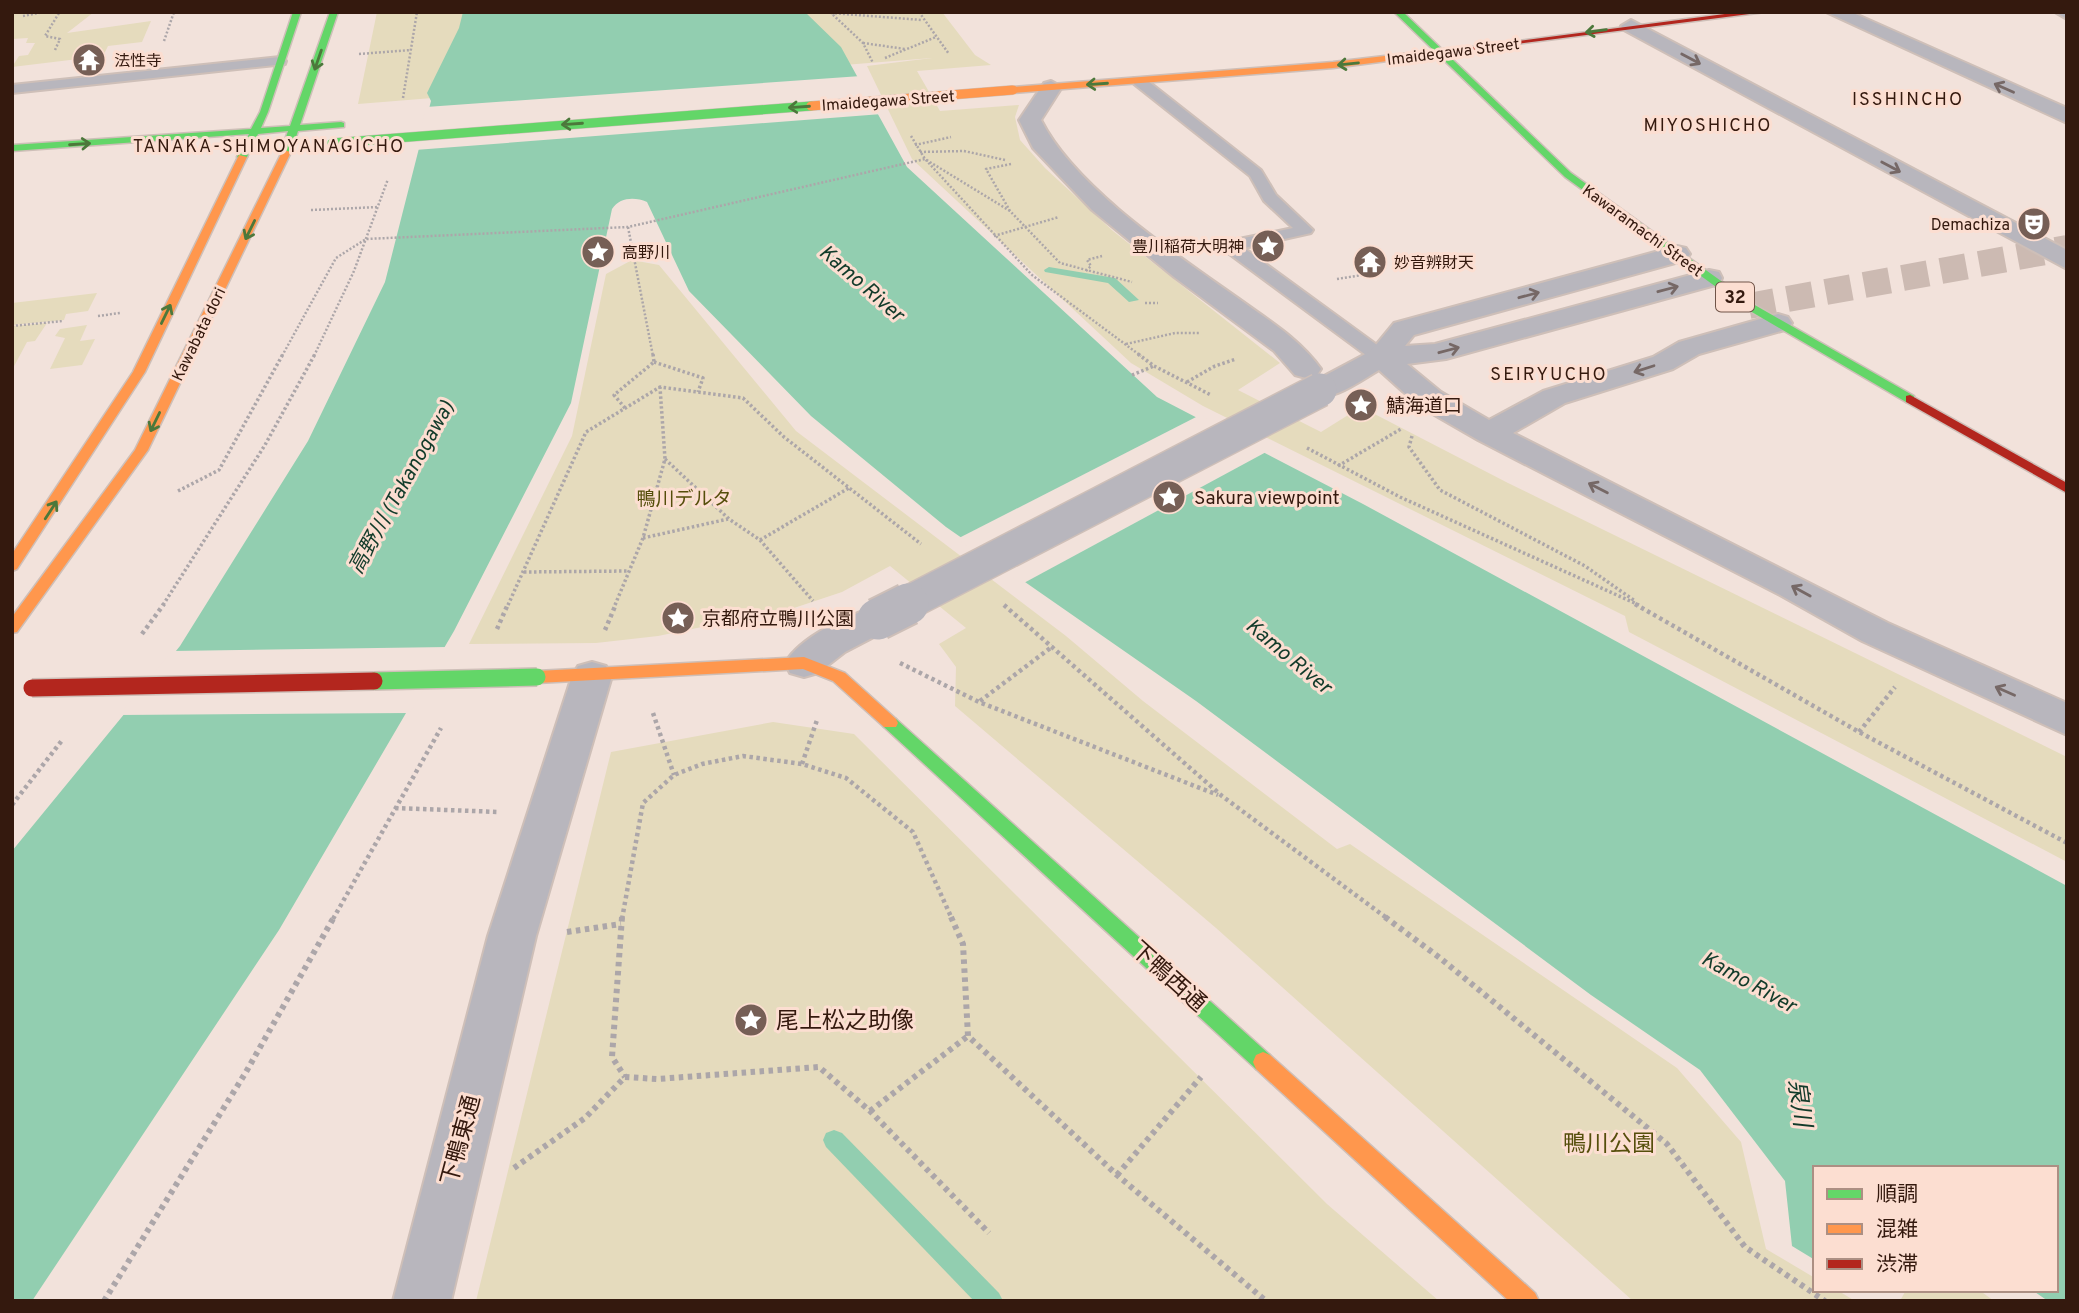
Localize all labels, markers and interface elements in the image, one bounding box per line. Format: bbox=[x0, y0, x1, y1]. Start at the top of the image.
one-way arrow bbox=[1585, 25, 1608, 38]
street label: Imaidegawa Street bbox=[1386, 35, 1521, 71]
temple icon: 法性寺 bbox=[70, 41, 108, 79]
one-way arrow bbox=[311, 49, 323, 71]
place label: 法性寺 bbox=[114, 52, 162, 72]
one-way arrow bbox=[1680, 53, 1701, 66]
one-way arrow bbox=[1337, 58, 1360, 71]
one-way arrow bbox=[1086, 78, 1109, 91]
one-way arrow bbox=[1994, 81, 2016, 94]
street label: Imaidegawa Street bbox=[821, 87, 955, 117]
district label: ISSHINCHO bbox=[1852, 89, 1964, 112]
one-way arrow bbox=[788, 101, 811, 114]
district label: MIYOSHICHO bbox=[1643, 115, 1773, 138]
one-way arrow bbox=[561, 118, 584, 131]
district label: TANAKA-SHIMOYANAGICHO bbox=[133, 136, 405, 159]
one-way arrow bbox=[69, 137, 92, 150]
one-way arrow bbox=[1880, 161, 1901, 174]
street label: Kawaramachi Street bbox=[1578, 181, 1706, 282]
theatre icon: Demachiza bbox=[2015, 205, 2053, 243]
place label: Demachiza bbox=[1931, 216, 2010, 236]
one-way arrow bbox=[242, 219, 256, 240]
place icon: 豊川稲荷大明神 bbox=[1249, 227, 1287, 265]
place icon: 高野川 bbox=[579, 233, 617, 271]
place label: 豊川稲荷大明神 bbox=[1132, 238, 1244, 258]
water label: Kamo River bbox=[813, 240, 911, 330]
temple icon: 妙音辨財天 bbox=[1351, 243, 1389, 281]
place label: 高野川 bbox=[622, 244, 670, 264]
place label: 妙音辨財天 bbox=[1394, 254, 1474, 274]
one-way arrow bbox=[1656, 282, 1679, 295]
road number: 32 bbox=[1716, 282, 1754, 312]
street label: Kawabata dori bbox=[169, 285, 231, 385]
one-way arrow bbox=[1518, 288, 1540, 301]
one-way arrow bbox=[160, 304, 174, 325]
one-way arrow bbox=[1437, 343, 1460, 356]
one-way arrow bbox=[1634, 363, 1656, 376]
district label: SEIRYUCHO bbox=[1490, 364, 1608, 387]
place icon: 鯖海道口 bbox=[1342, 386, 1380, 424]
place label: 鯖海道口 bbox=[1386, 395, 1462, 419]
water label: 高野川 (Takanogawa) bbox=[343, 396, 461, 579]
one-way arrow bbox=[148, 411, 161, 432]
place icon: Sakura viewpoint bbox=[1150, 478, 1188, 516]
one-way arrow bbox=[1588, 480, 1609, 494]
place label: Sakura viewpoint bbox=[1194, 487, 1340, 511]
park label: 鴨川デルタ bbox=[636, 488, 732, 512]
one-way arrow bbox=[44, 500, 58, 520]
one-way arrow bbox=[1791, 584, 1811, 598]
place icon: 京都府立鴨川公園 bbox=[659, 599, 697, 637]
place label: 京都府立鴨川公園 bbox=[702, 608, 854, 632]
water label: Kamo River bbox=[1239, 613, 1338, 702]
one-way arrow bbox=[1995, 684, 2016, 697]
street label: 下鴨西通 bbox=[1123, 936, 1211, 1019]
water label: Kamo River bbox=[1696, 946, 1802, 1021]
place icon: 尾上松之助像 bbox=[732, 1001, 770, 1039]
place label: 尾上松之助像 bbox=[776, 1008, 914, 1037]
water label: 泉川 bbox=[1780, 1077, 1817, 1132]
street label: 下鴨東通 bbox=[437, 1092, 488, 1189]
park label: 鴨川公園 bbox=[1563, 1131, 1655, 1160]
legend bbox=[1813, 1166, 2058, 1292]
text: 順調 bbox=[1876, 1182, 1918, 1209]
text: 混雑 bbox=[1876, 1217, 1918, 1244]
text: 渋滞 bbox=[1876, 1252, 1918, 1279]

